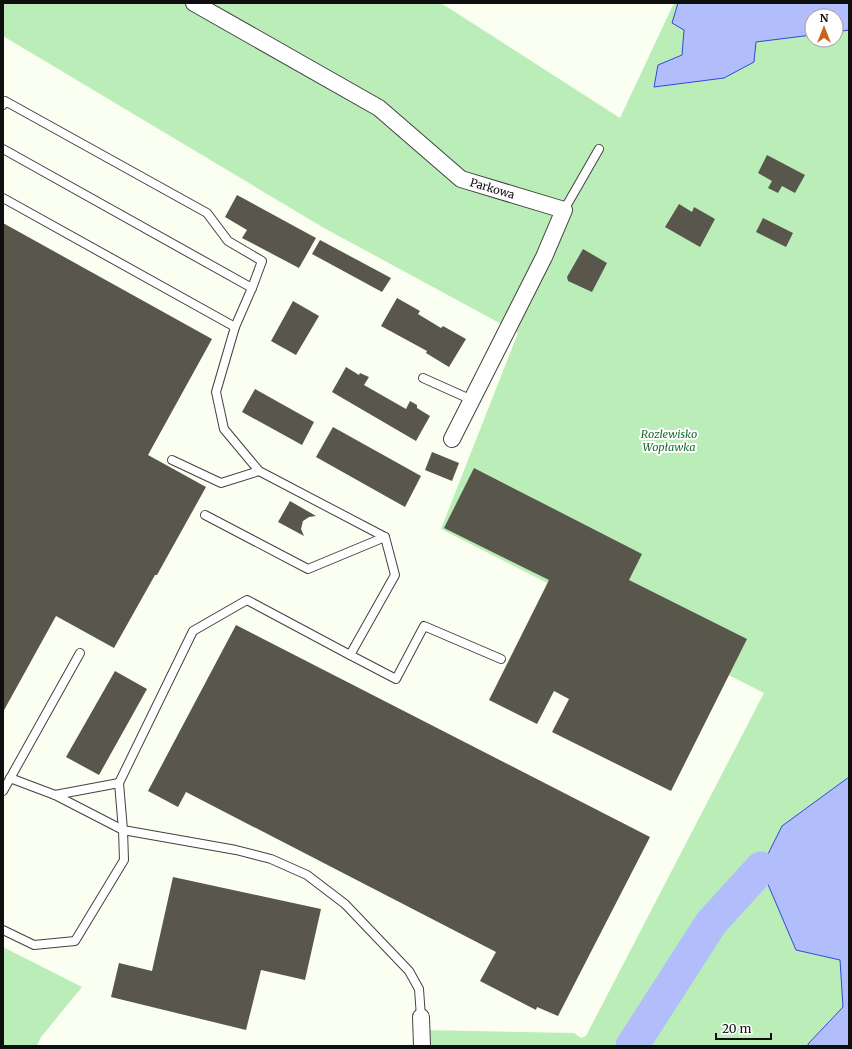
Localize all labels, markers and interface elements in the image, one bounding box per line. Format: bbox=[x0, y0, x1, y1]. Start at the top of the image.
north arrow bbox=[804, 8, 844, 48]
text: N bbox=[820, 11, 829, 25]
street label: Parkowa bbox=[468, 175, 516, 202]
park label: Rozlewisko Wopławka bbox=[641, 427, 697, 454]
scale bar bbox=[716, 1015, 771, 1041]
text: 20 m bbox=[722, 1021, 751, 1036]

